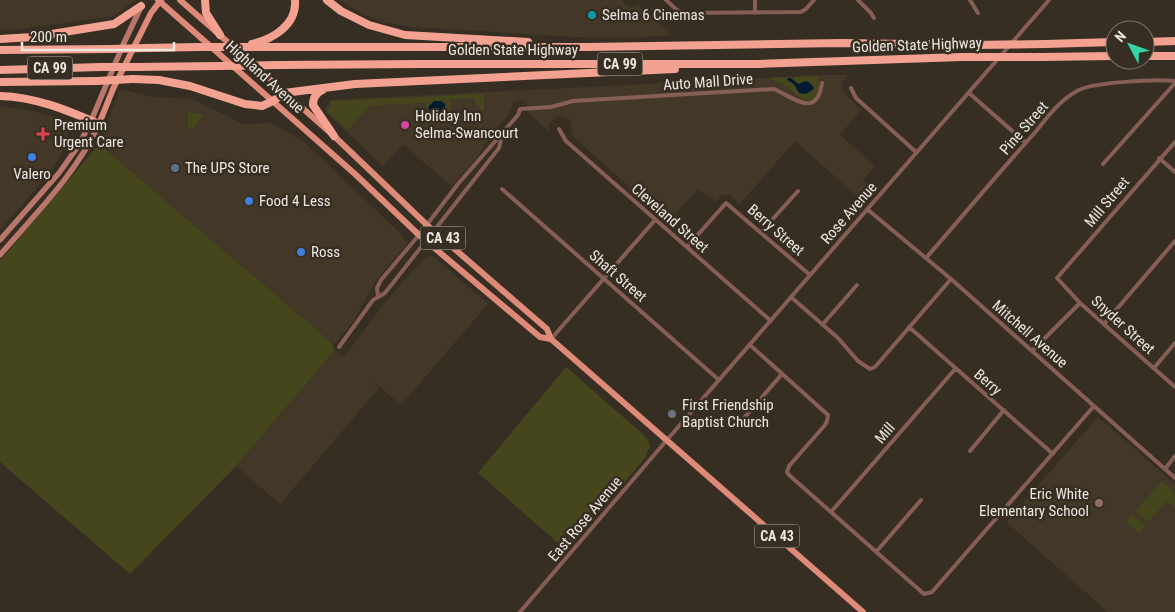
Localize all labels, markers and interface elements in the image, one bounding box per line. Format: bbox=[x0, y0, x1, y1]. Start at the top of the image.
place label: Selma 6 Cinemas bbox=[602, 6, 705, 24]
marker: Selma 6 Cinemas bbox=[586, 9, 598, 21]
scale bar bbox=[22, 20, 175, 52]
north arrow bbox=[1105, 20, 1155, 70]
text: 200 m bbox=[30, 28, 67, 46]
text: N bbox=[1111, 28, 1129, 45]
street label: Golden State Highway bbox=[852, 34, 982, 56]
street label: Highland Avenue bbox=[222, 37, 308, 117]
street label: Golden State Highway bbox=[448, 41, 578, 59]
road number: CA 99 bbox=[598, 52, 642, 76]
road number: CA 99 bbox=[28, 56, 72, 80]
street label: Auto Mall Drive bbox=[663, 70, 753, 94]
street label: Pine Street bbox=[996, 98, 1052, 158]
place label: Holiday Inn Selma-Swancourt bbox=[415, 107, 519, 142]
place label: Premium Urgent Care bbox=[54, 116, 124, 151]
marker: Holiday Inn Selma-Swancourt bbox=[399, 119, 411, 131]
marker: Premium Urgent Care bbox=[36, 127, 50, 141]
marker: Valero bbox=[26, 151, 38, 163]
place label: The UPS Store bbox=[185, 159, 270, 177]
marker: The UPS Store bbox=[169, 162, 181, 174]
place label: Valero bbox=[13, 165, 51, 183]
street label: Mill Street bbox=[1081, 173, 1133, 231]
street label: Rose Avenue bbox=[817, 178, 881, 248]
street label: Cleveland Street bbox=[628, 180, 712, 256]
place label: Food 4 Less bbox=[259, 192, 331, 210]
marker: Food 4 Less bbox=[243, 195, 255, 207]
street label: Berry Street bbox=[744, 200, 808, 260]
road number: CA 43 bbox=[420, 227, 466, 250]
place label: Ross bbox=[311, 243, 340, 261]
marker: Ross bbox=[295, 246, 307, 258]
street label: Shaft Street bbox=[586, 246, 650, 306]
street label: Snyder Street bbox=[1088, 292, 1158, 358]
street label: Mitchell Avenue bbox=[989, 296, 1071, 372]
street label: Berry bbox=[970, 365, 1006, 399]
place label: First Friendship Baptist Church bbox=[682, 396, 774, 431]
marker: First Friendship Baptist Church bbox=[666, 408, 678, 420]
street label: Mill bbox=[871, 419, 899, 447]
street label: East Rose Avenue bbox=[544, 473, 626, 565]
place label: Eric White Elementary School bbox=[979, 485, 1089, 520]
marker: Eric White Elementary School bbox=[1093, 497, 1105, 509]
road number: CA 43 bbox=[754, 524, 800, 548]

